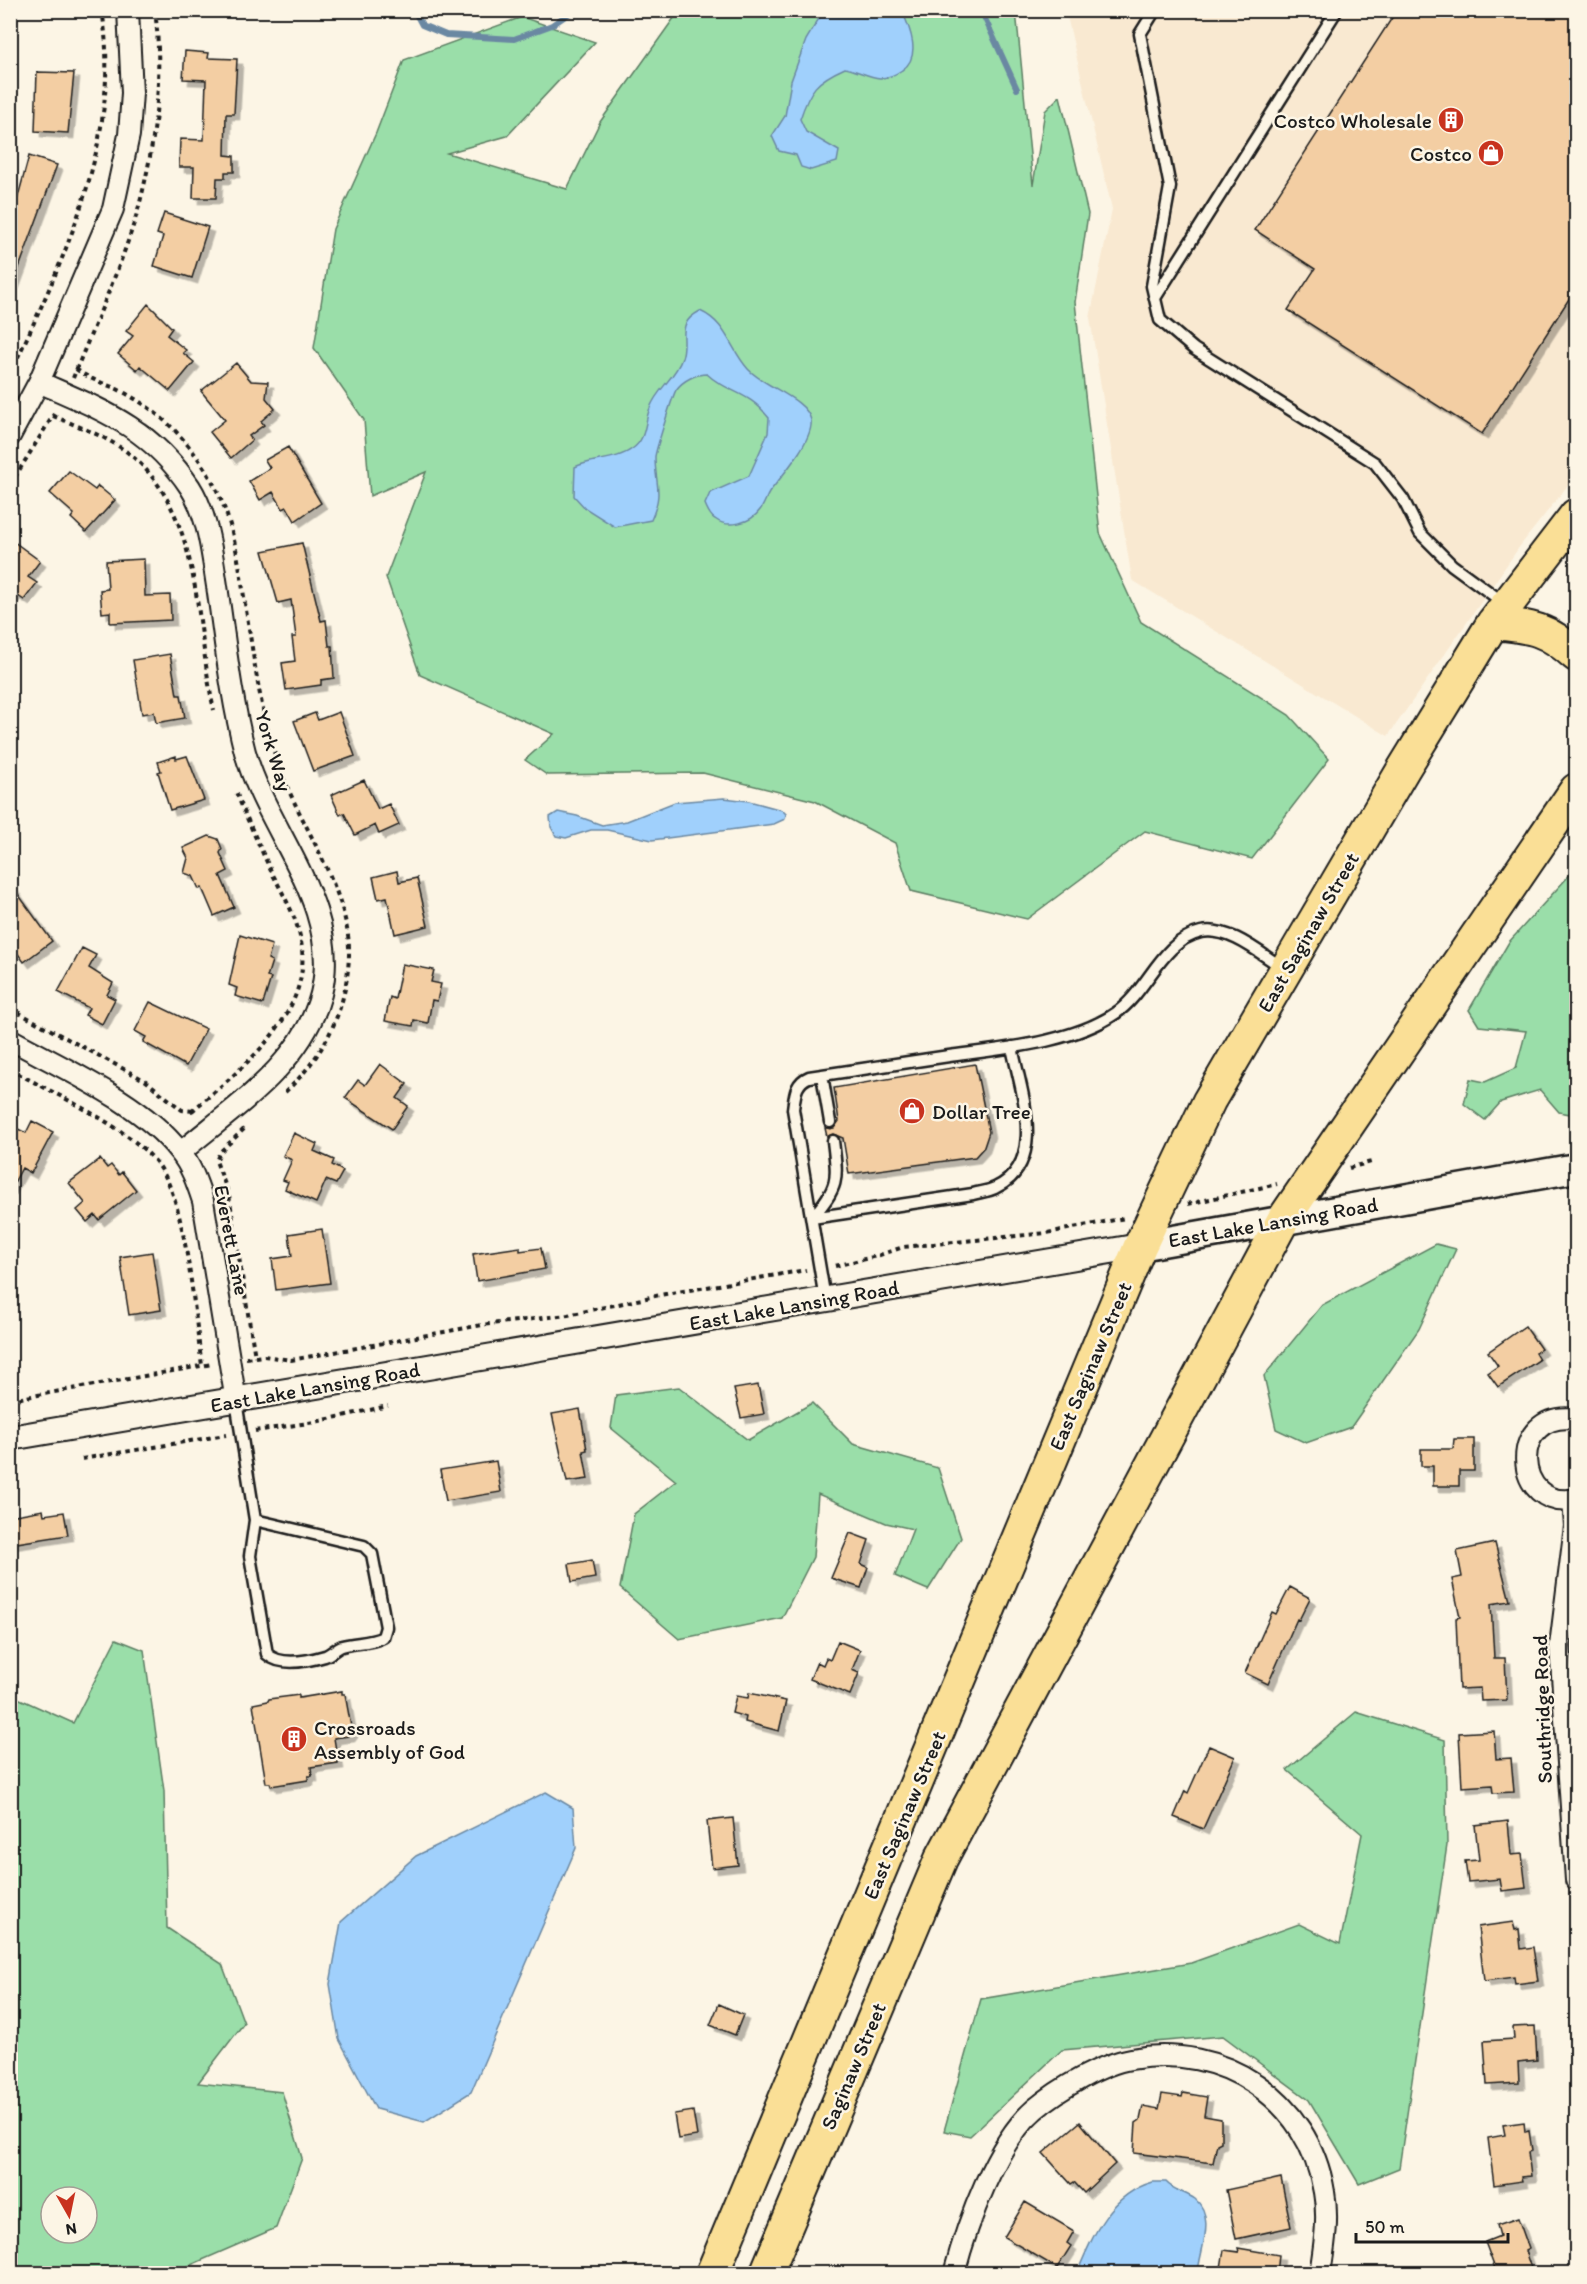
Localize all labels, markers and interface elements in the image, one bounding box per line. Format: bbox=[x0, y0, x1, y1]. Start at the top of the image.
building icon: Costco Wholesale bbox=[1436, 105, 1466, 135]
place label: Costco Wholesale bbox=[1274, 108, 1432, 133]
shop icon: Costco bbox=[1476, 138, 1506, 168]
place label: Costco bbox=[1410, 141, 1472, 166]
street label: York Way bbox=[250, 708, 298, 795]
street label: East Saginaw Street bbox=[1252, 847, 1364, 1016]
shop icon: Dollar Tree bbox=[897, 1096, 927, 1126]
place label: Dollar Tree bbox=[932, 1099, 1031, 1124]
street label: Everett Lane bbox=[209, 1183, 255, 1297]
street label: East Lake Lansing Road bbox=[1166, 1191, 1380, 1253]
street label: East Lake Lansing Road bbox=[687, 1274, 901, 1336]
street label: East Saginaw Street bbox=[1043, 1278, 1137, 1454]
street label: East Lake Lansing Road bbox=[208, 1356, 422, 1418]
street label: Southridge Road bbox=[1527, 1634, 1557, 1784]
place label: Crossroads Assembly of God bbox=[314, 1715, 465, 1764]
building icon: Crossroads Assembly of God bbox=[279, 1724, 309, 1754]
street label: East Saginaw Street bbox=[857, 1727, 951, 1903]
street label: Saginaw Street bbox=[815, 1999, 891, 2133]
north arrow bbox=[39, 2185, 99, 2245]
scale bar bbox=[1356, 2206, 1508, 2244]
text: 50 m bbox=[1365, 2216, 1405, 2238]
text: N bbox=[64, 2219, 78, 2240]

